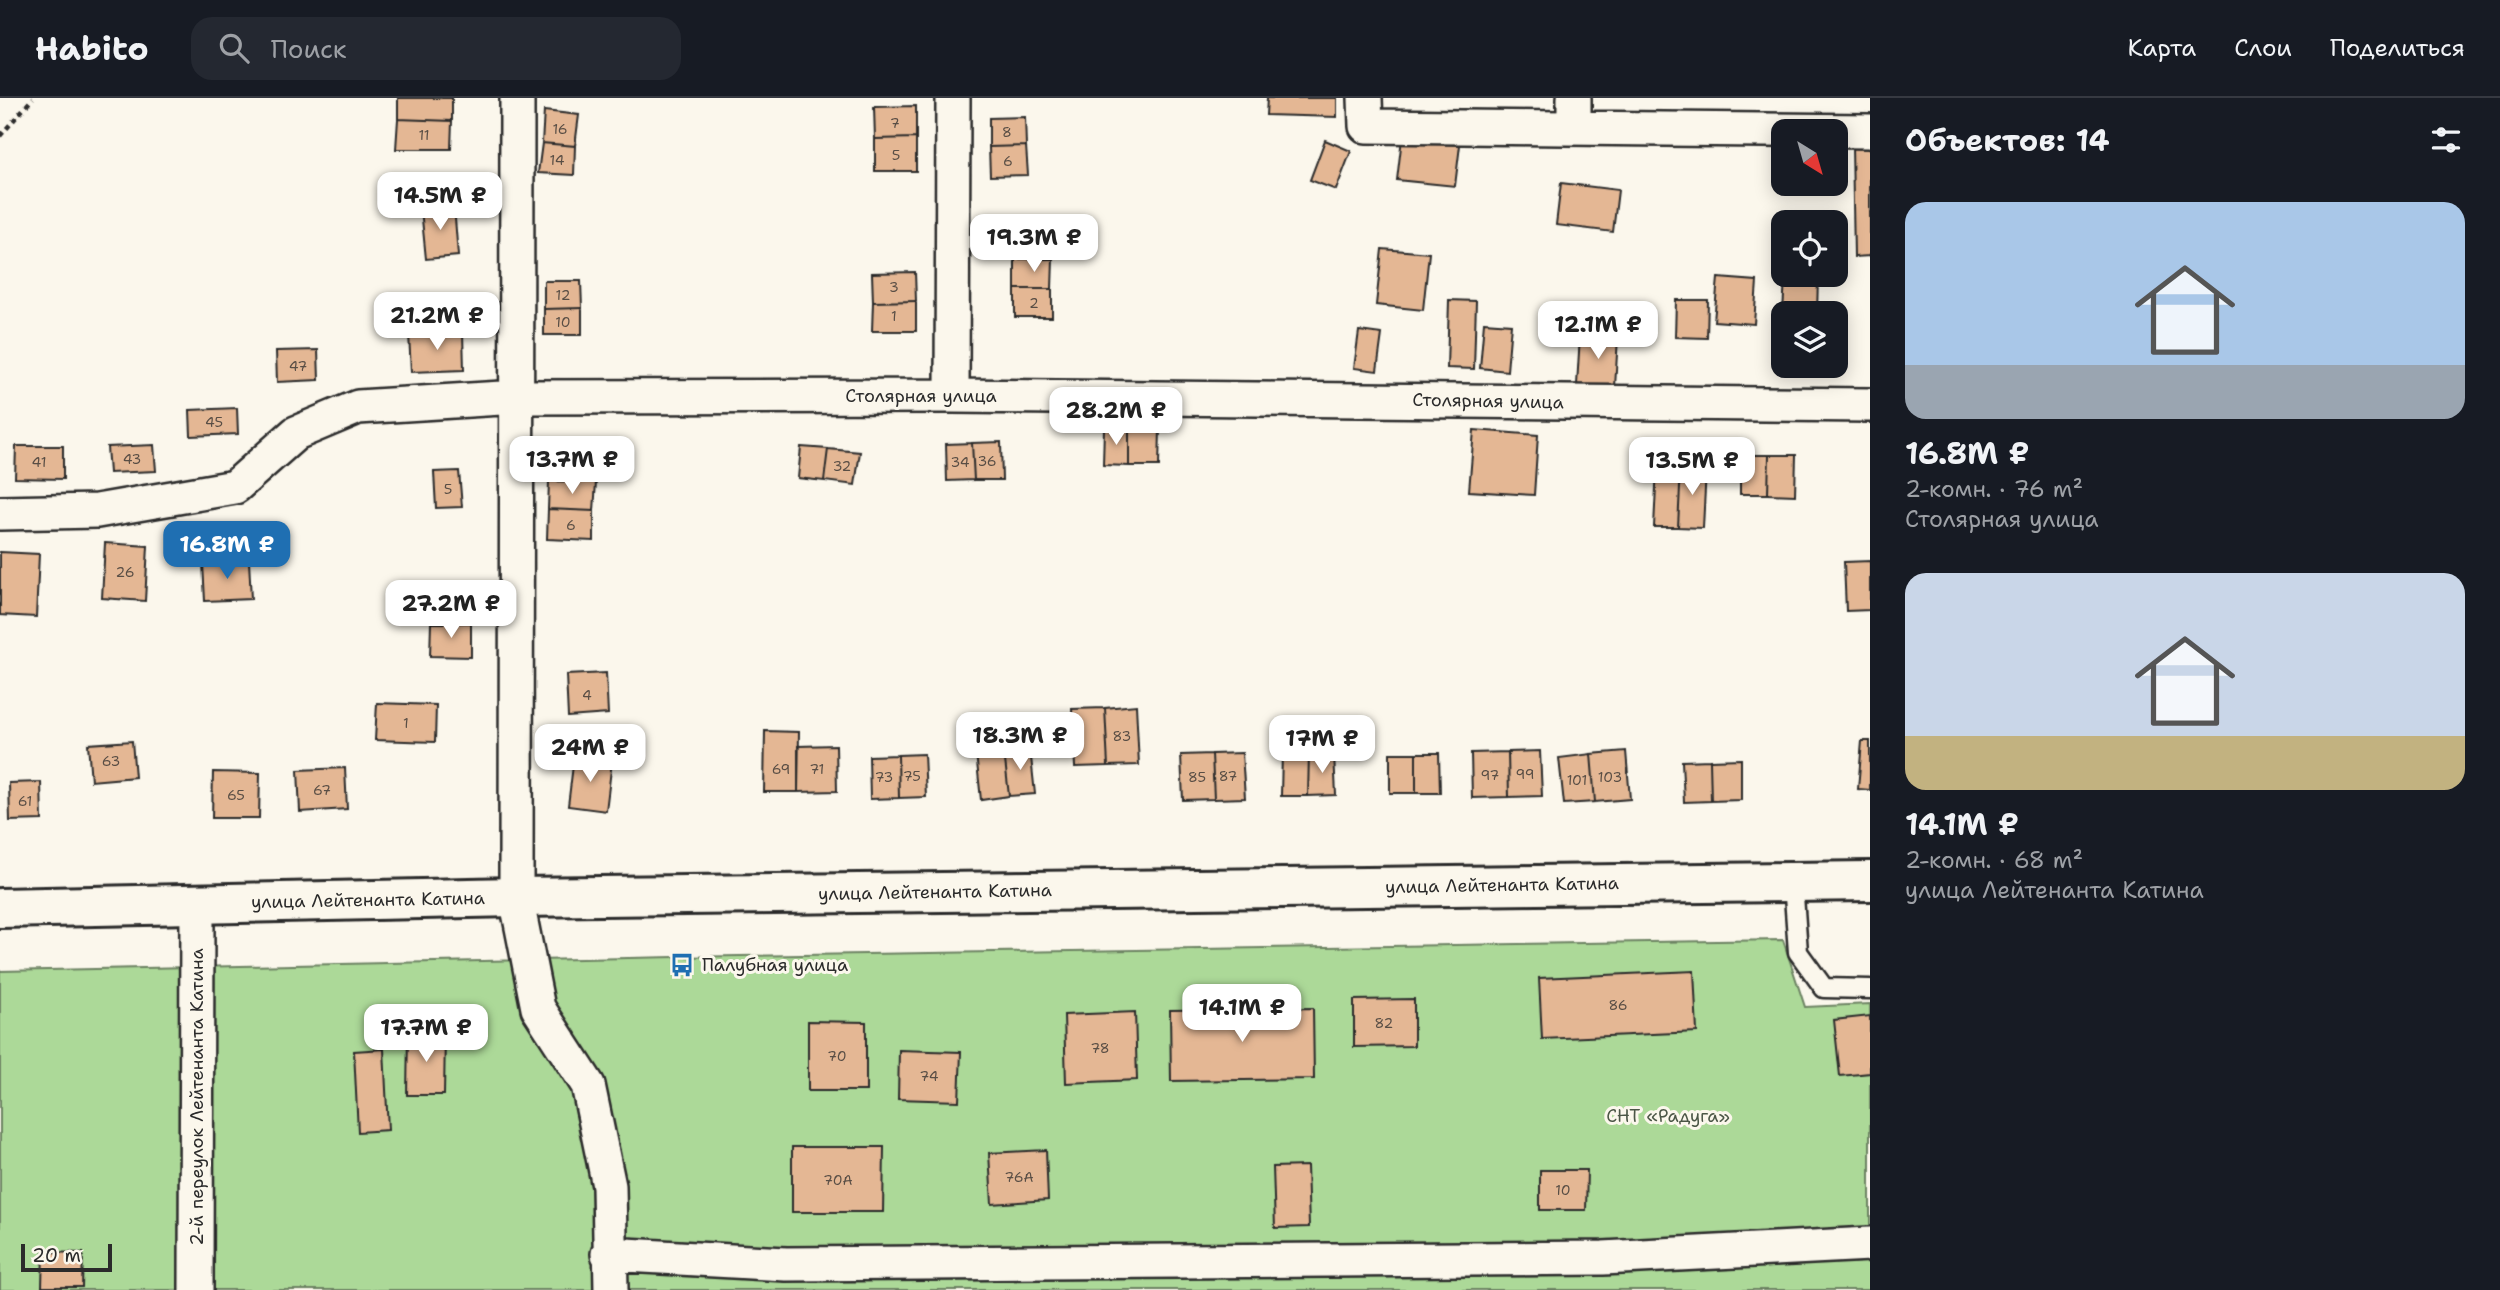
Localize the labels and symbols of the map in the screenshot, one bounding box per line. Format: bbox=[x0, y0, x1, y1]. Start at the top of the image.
house number: 7 bbox=[890, 114, 900, 132]
north arrow bbox=[1771, 119, 1848, 196]
house number: 16 bbox=[552, 120, 568, 138]
house number: 8 bbox=[1002, 123, 1012, 141]
house number: 11 bbox=[418, 126, 430, 144]
house number: 5 bbox=[892, 146, 900, 164]
house number: 14 bbox=[549, 151, 565, 169]
house number: 6 bbox=[1003, 152, 1013, 170]
pin: 14.5M ₽ bbox=[375, 172, 505, 232]
pin: 19.3M ₽ bbox=[969, 214, 1099, 274]
house number: 3 bbox=[889, 278, 899, 296]
house number: 12 bbox=[556, 286, 570, 304]
pin: 21.2M ₽ bbox=[372, 292, 502, 352]
house number: 2 bbox=[1029, 294, 1039, 312]
pin: 12.1M ₽ bbox=[1533, 302, 1663, 361]
house number: 1 bbox=[891, 307, 897, 325]
house number: 10 bbox=[555, 313, 571, 331]
house number: 47 bbox=[289, 357, 307, 375]
street label: Столярная улица bbox=[845, 384, 997, 408]
pin: 28.2M ₽ bbox=[1051, 388, 1181, 447]
street label: Столярная улица bbox=[1412, 388, 1564, 414]
house number: 45 bbox=[205, 413, 223, 431]
pin: 13.7M ₽ bbox=[507, 436, 637, 496]
pin: 13.5M ₽ bbox=[1627, 438, 1757, 497]
house number: 43 bbox=[123, 450, 141, 468]
house number: 36 bbox=[977, 452, 997, 470]
house number: 41 bbox=[32, 453, 46, 471]
house number: 34 bbox=[950, 453, 970, 471]
house number: 32 bbox=[833, 457, 851, 475]
house number: 5 bbox=[444, 480, 452, 498]
house number: 6 bbox=[566, 516, 576, 534]
pin: 16.8M ₽ bbox=[162, 522, 292, 581]
house number: 26 bbox=[116, 563, 135, 581]
pin: 27.2M ₽ bbox=[386, 580, 516, 640]
house number: 4 bbox=[582, 686, 592, 704]
pin: 18.3M ₽ bbox=[955, 712, 1085, 772]
house number: 1 bbox=[403, 714, 409, 732]
pin: 17M ₽ bbox=[1273, 716, 1371, 775]
pin: 24M ₽ bbox=[541, 724, 639, 784]
house number: 83 bbox=[1113, 727, 1131, 745]
house number: 63 bbox=[102, 752, 120, 770]
house number: 69 bbox=[772, 760, 790, 778]
house number: 71 bbox=[810, 760, 824, 778]
house number: 99 bbox=[1515, 765, 1535, 783]
house number: 97 bbox=[1481, 766, 1499, 784]
house number: 75 bbox=[903, 767, 921, 785]
house number: 87 bbox=[1219, 767, 1237, 785]
house number: 73 bbox=[875, 768, 893, 786]
house number: 85 bbox=[1188, 768, 1206, 786]
house number: 103 bbox=[1598, 768, 1622, 786]
house number: 101 bbox=[1567, 771, 1587, 789]
house number: 67 bbox=[313, 781, 331, 799]
house number: 65 bbox=[227, 786, 245, 804]
house number: 61 bbox=[18, 792, 32, 810]
street label: улица Лейтенанта Катина bbox=[1385, 871, 1619, 899]
street label: улица Лейтенанта Катина bbox=[818, 878, 1052, 906]
street label: улица Лейтенанта Катина bbox=[251, 886, 485, 914]
street label: 2-й переулок Лейтенанта Катина bbox=[185, 948, 209, 1246]
bus stop icon: Палубная улица bbox=[668, 951, 696, 979]
place label: Палубная улица bbox=[702, 953, 848, 977]
pin: 14.1M ₽ bbox=[1177, 984, 1307, 1044]
house number: 86 bbox=[1608, 996, 1628, 1014]
pin: 17.7M ₽ bbox=[361, 1004, 491, 1064]
house number: 82 bbox=[1375, 1014, 1393, 1032]
house number: 78 bbox=[1090, 1039, 1110, 1057]
house number: 70 bbox=[827, 1047, 847, 1065]
house number: 74 bbox=[920, 1067, 939, 1085]
park label: СНТ «Радуга» bbox=[1606, 1104, 1730, 1128]
house number: 76А bbox=[1004, 1168, 1034, 1186]
house number: 70А bbox=[823, 1171, 853, 1189]
house number: 10 bbox=[1555, 1181, 1571, 1199]
scale bar bbox=[21, 1241, 112, 1273]

